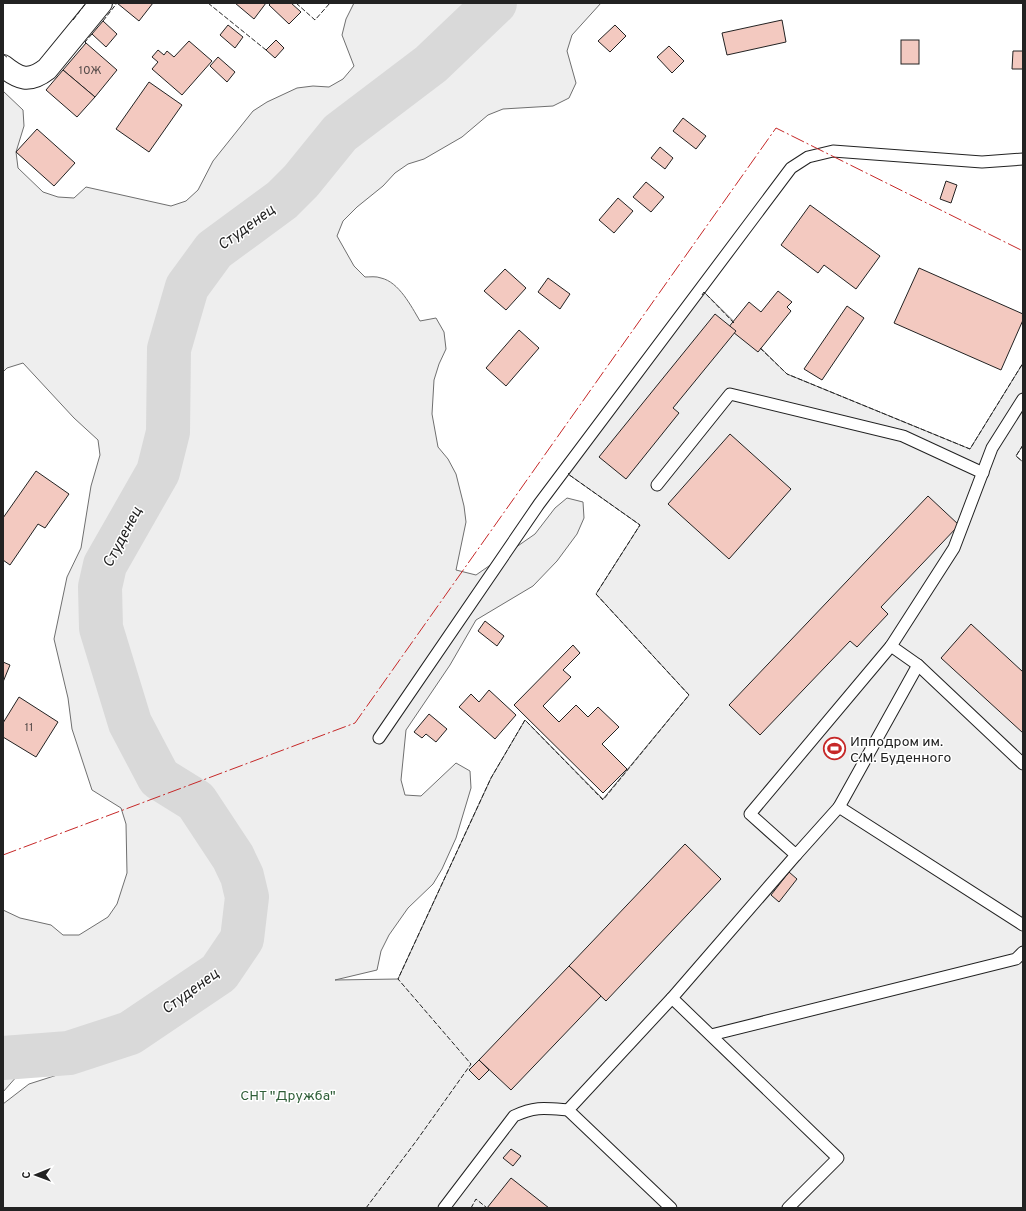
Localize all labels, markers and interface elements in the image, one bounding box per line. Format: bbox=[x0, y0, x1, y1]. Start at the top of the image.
house number: 10Ж bbox=[78, 63, 102, 79]
water label: Студенец bbox=[214, 201, 279, 255]
water label: Студенец bbox=[99, 504, 147, 571]
house number: 11 bbox=[25, 720, 33, 736]
place label: Ипподром им. С.М. Буденного bbox=[850, 734, 951, 767]
sports icon: Ипподром им. С.М. Буденного bbox=[821, 736, 847, 762]
water label: Студенец bbox=[158, 965, 223, 1019]
park label: СНТ "Дружба" bbox=[240, 1088, 336, 1105]
north arrow bbox=[16, 1155, 56, 1195]
text: С bbox=[20, 1172, 34, 1179]

